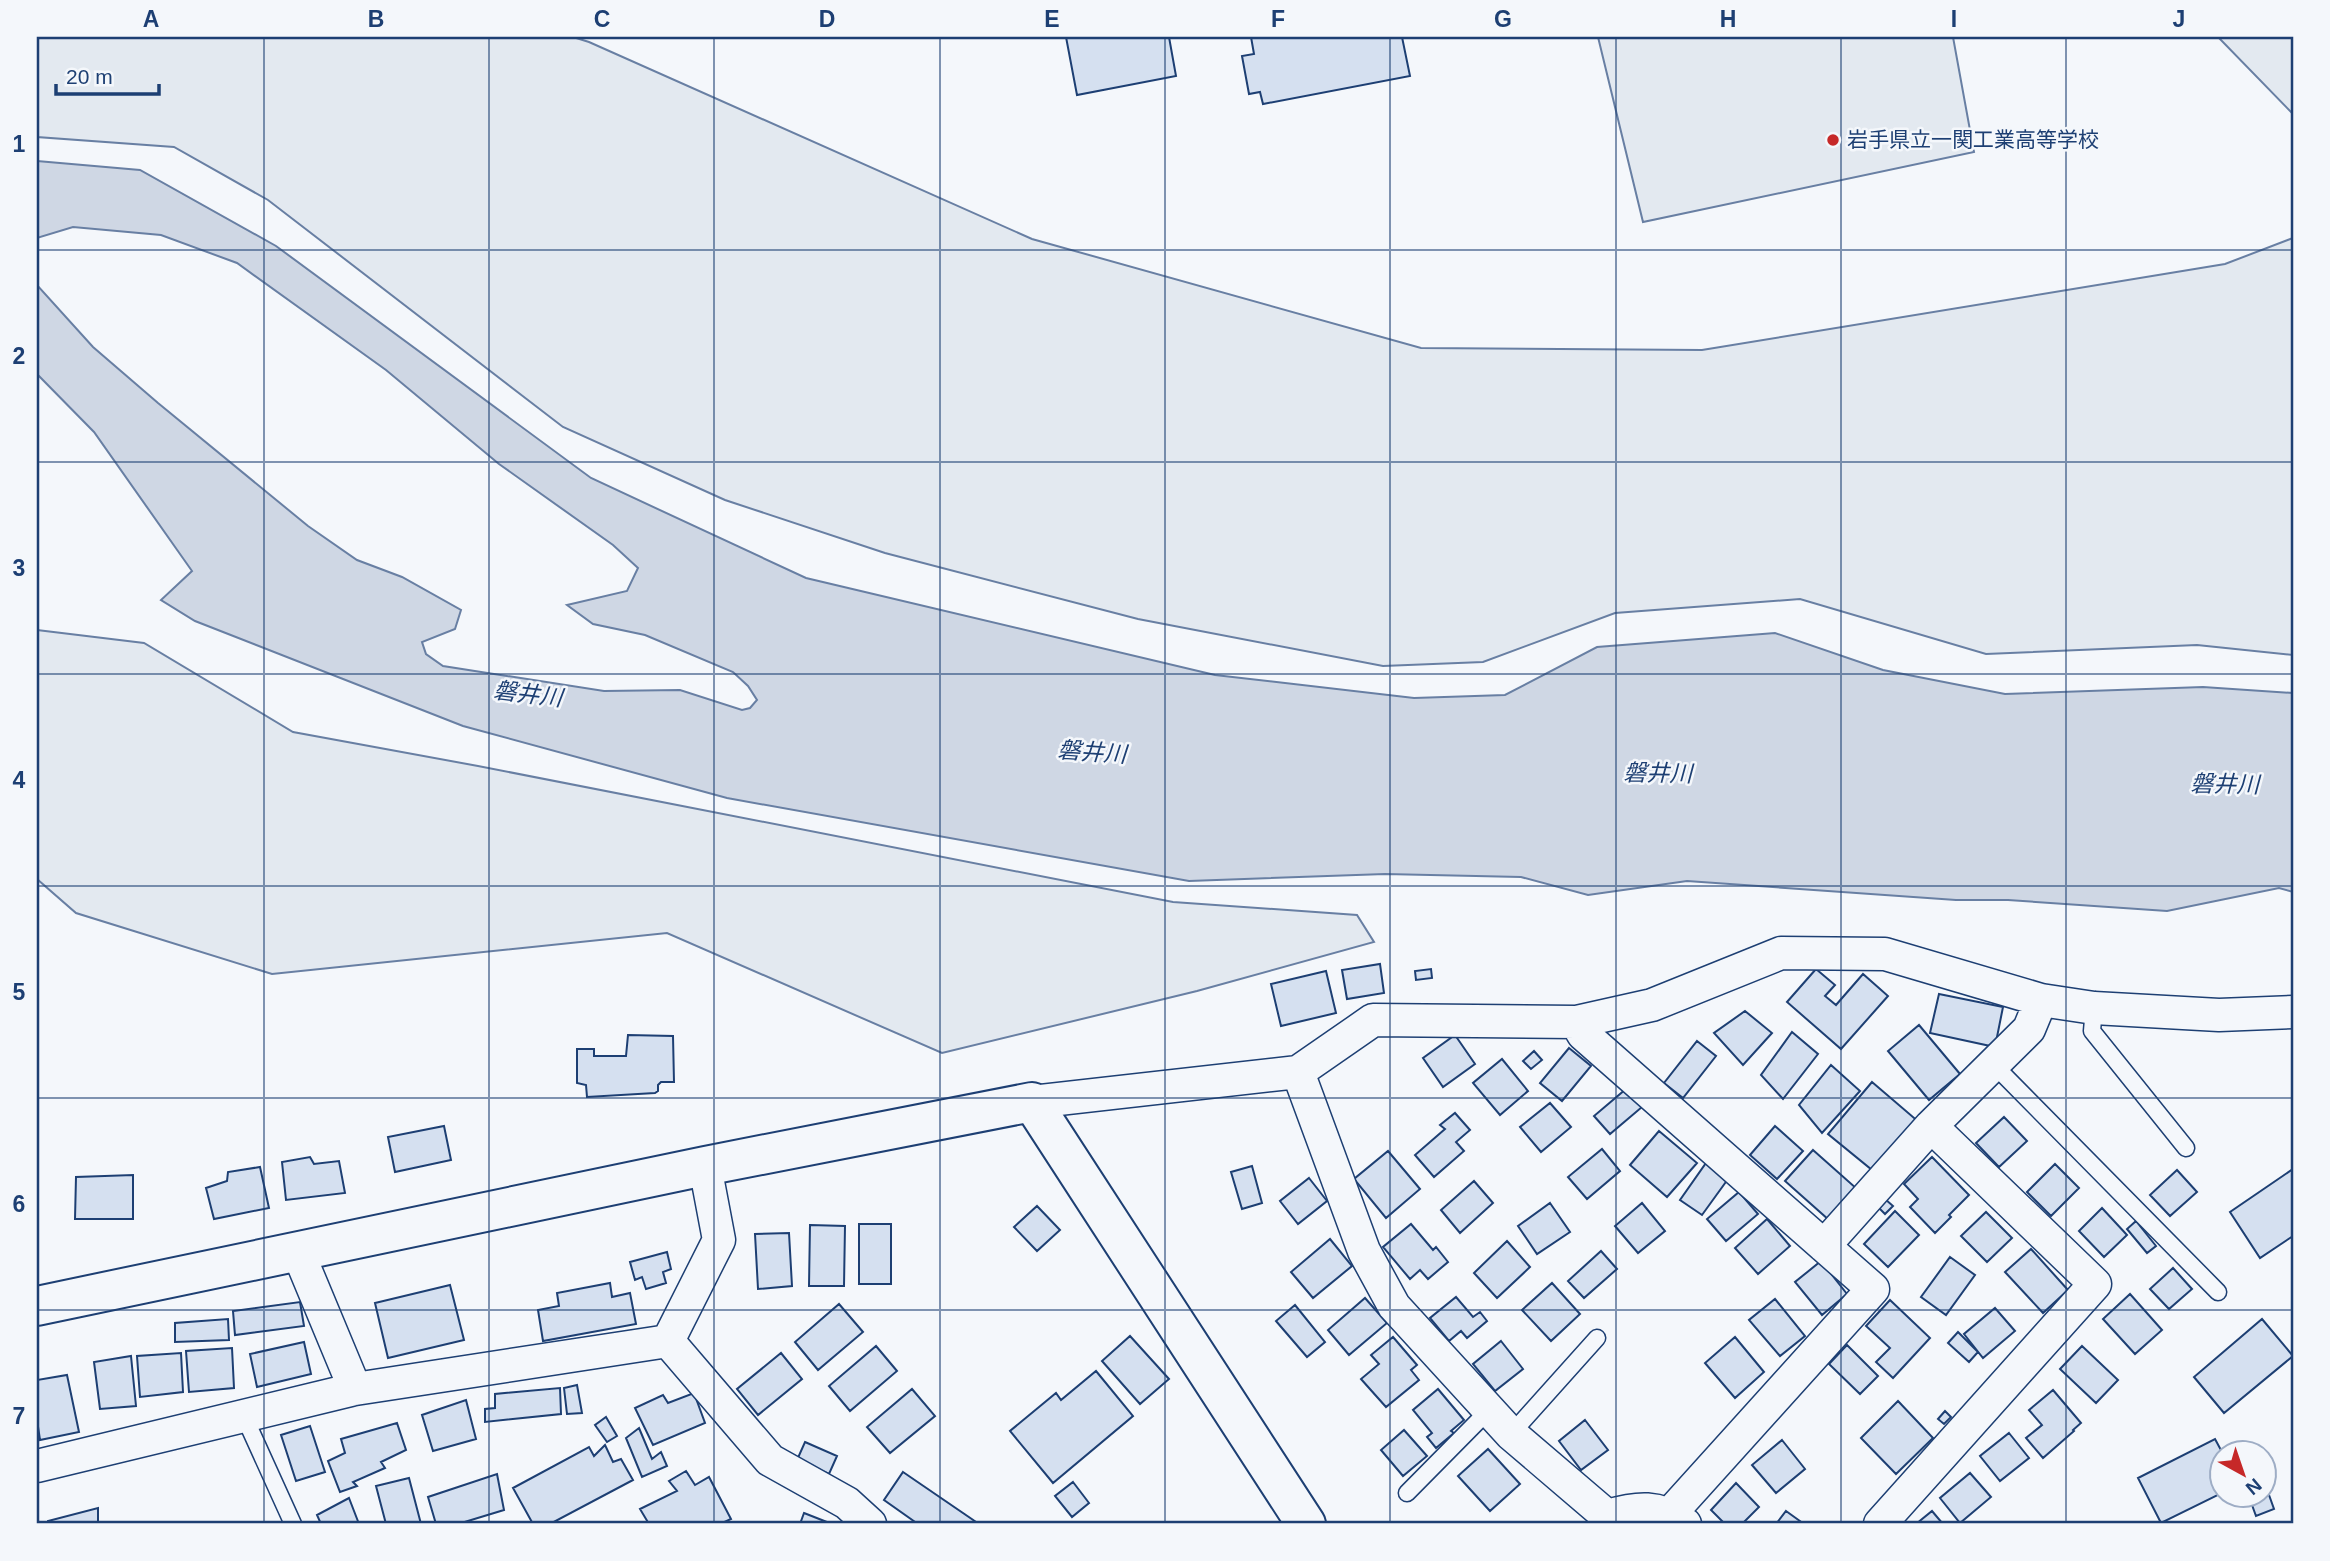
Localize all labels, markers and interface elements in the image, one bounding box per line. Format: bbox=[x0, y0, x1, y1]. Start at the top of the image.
text: A bbox=[143, 6, 159, 32]
text: B bbox=[368, 6, 384, 32]
text: C bbox=[594, 6, 610, 32]
text: D bbox=[819, 6, 835, 32]
text: E bbox=[1044, 6, 1060, 32]
text: F bbox=[1271, 6, 1285, 32]
text: G bbox=[1494, 6, 1512, 32]
text: H bbox=[1720, 6, 1736, 32]
text: I bbox=[1951, 6, 1957, 32]
text: J bbox=[2173, 6, 2185, 32]
scale bar bbox=[56, 52, 159, 96]
text: 20 m bbox=[66, 65, 113, 88]
place label: 岩手県立一関工業高等学校 bbox=[1847, 128, 2099, 151]
text: 1 bbox=[13, 131, 26, 157]
marker: 岩手県立一関工業高等学校 bbox=[1825, 132, 1841, 148]
text: 2 bbox=[13, 343, 25, 369]
text: 3 bbox=[13, 555, 25, 581]
water label: 磐井川 bbox=[492, 677, 567, 711]
water label: 磐井川 bbox=[1057, 737, 1130, 768]
water label: 磐井川 bbox=[1623, 759, 1696, 787]
text: 4 bbox=[13, 767, 26, 793]
water label: 磐井川 bbox=[2190, 770, 2263, 798]
text: 5 bbox=[13, 979, 26, 1005]
text: 6 bbox=[13, 1191, 25, 1217]
text: 7 bbox=[13, 1403, 25, 1429]
north arrow bbox=[2208, 1438, 2278, 1508]
text: N bbox=[2242, 1474, 2266, 1499]

